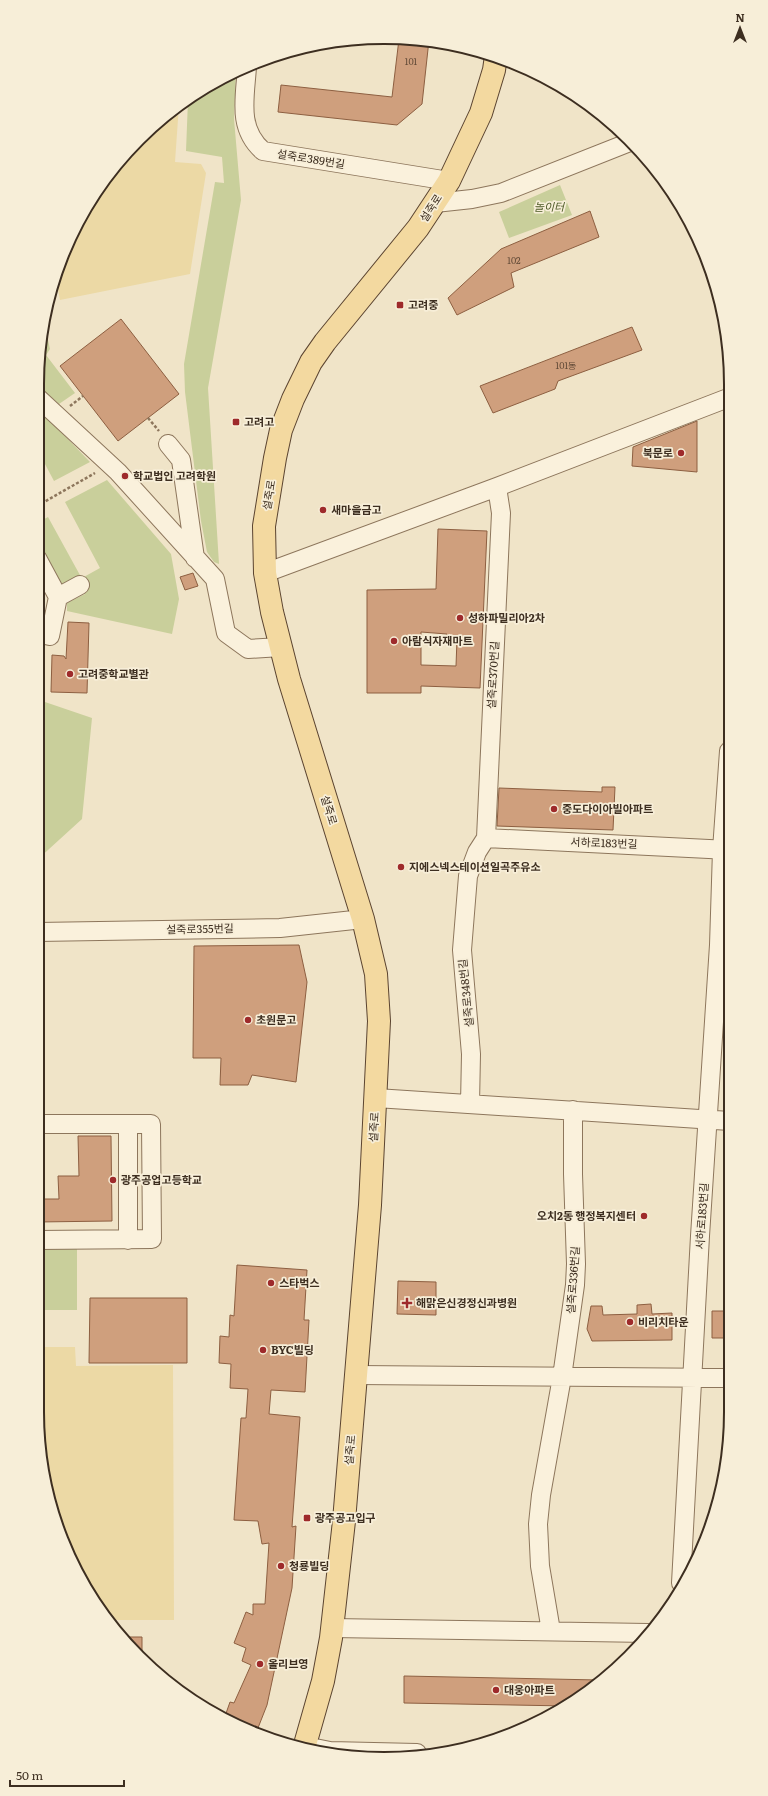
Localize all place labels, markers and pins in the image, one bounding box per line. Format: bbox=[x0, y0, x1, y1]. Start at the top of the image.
place label: 고려중 bbox=[408, 296, 438, 312]
marker: 고려중 bbox=[395, 300, 405, 310]
place label: 고려고 bbox=[244, 413, 274, 429]
marker: 고려고 bbox=[231, 417, 241, 427]
place label: 북문로 bbox=[643, 444, 673, 460]
marker: 북문로 bbox=[676, 448, 686, 458]
place label: 학교법인 고려학원 bbox=[133, 467, 216, 483]
marker: 학교법인 고려학원 bbox=[120, 471, 130, 481]
place label: 새마을금고 bbox=[331, 501, 382, 517]
marker: 새마을금고 bbox=[318, 505, 328, 515]
place label: 성하파밀리아2차 bbox=[468, 609, 545, 625]
marker: 성하파밀리아2차 bbox=[455, 613, 465, 623]
place label: 아람식자재마트 bbox=[402, 632, 473, 648]
marker: 아람식자재마트 bbox=[389, 636, 399, 646]
place label: 고려중학교별관 bbox=[78, 665, 149, 681]
marker: 고려중학교별관 bbox=[65, 669, 75, 679]
place label: 중도다이아빌아파트 bbox=[562, 800, 653, 816]
marker: 중도다이아빌아파트 bbox=[549, 804, 559, 814]
place label: 지에스넥스테이션일곡주유소 bbox=[409, 858, 541, 874]
marker: 지에스넥스테이션일곡주유소 bbox=[396, 862, 406, 872]
place label: 초원문고 bbox=[256, 1011, 296, 1027]
marker: 초원문고 bbox=[243, 1015, 253, 1025]
place label: 광주공업고등학교 bbox=[121, 1171, 202, 1187]
marker: 광주공업고등학교 bbox=[108, 1175, 118, 1185]
place label: 오치2동 행정복지센터 bbox=[537, 1207, 636, 1223]
marker: 오치2동 행정복지센터 bbox=[639, 1211, 649, 1221]
place label: 스타벅스 bbox=[279, 1274, 319, 1290]
marker: 스타벅스 bbox=[266, 1278, 276, 1288]
place label: 해맑은신경정신과병원 bbox=[416, 1294, 517, 1310]
marker: 해맑은신경정신과병원 bbox=[401, 1297, 413, 1309]
place label: 비리치타운 bbox=[638, 1313, 689, 1329]
marker: 비리치타운 bbox=[625, 1317, 635, 1327]
place label: BYC빌딩 bbox=[271, 1341, 314, 1357]
marker: BYC빌딩 bbox=[258, 1345, 268, 1355]
place label: 광주공고입구 bbox=[315, 1509, 376, 1525]
marker: 광주공고입구 bbox=[302, 1513, 312, 1523]
place label: 청룡빌딩 bbox=[289, 1557, 329, 1573]
marker: 청룡빌딩 bbox=[276, 1561, 286, 1571]
place label: 올리브영 bbox=[268, 1655, 308, 1671]
marker: 올리브영 bbox=[255, 1659, 265, 1669]
place label: 대웅아파트 bbox=[504, 1681, 555, 1697]
marker: 대웅아파트 bbox=[491, 1685, 501, 1695]

